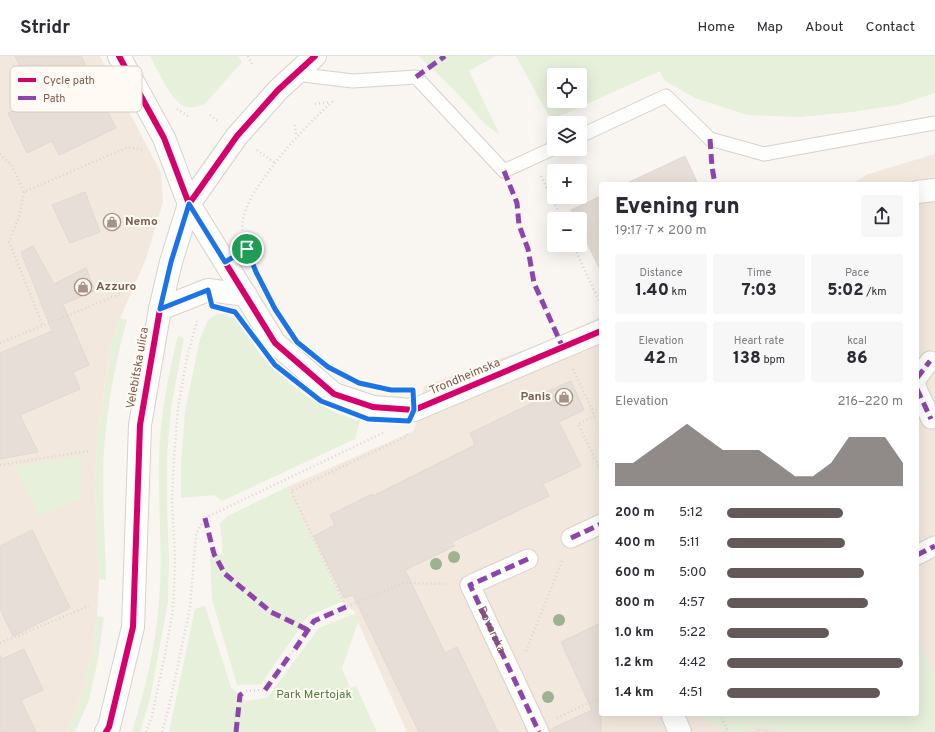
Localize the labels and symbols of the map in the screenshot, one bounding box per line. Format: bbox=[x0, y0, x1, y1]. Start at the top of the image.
legend bbox=[10, 66, 142, 112]
text: Cycle path bbox=[43, 74, 95, 88]
text: Path bbox=[43, 92, 65, 106]
shop icon: Nemo bbox=[102, 212, 122, 232]
place label: Nemo bbox=[125, 214, 158, 230]
pin bbox=[230, 232, 264, 266]
shop icon: Azzuro bbox=[73, 277, 93, 297]
place label: Azzuro bbox=[96, 279, 136, 295]
street label: Velebitska ulica bbox=[123, 326, 153, 410]
street label: Trondheimska bbox=[427, 355, 503, 399]
shop icon: Panis bbox=[554, 387, 574, 407]
place label: Panis bbox=[520, 389, 551, 405]
street label: Doverska bbox=[473, 604, 509, 656]
park label: Park Mertojak bbox=[276, 687, 352, 703]

